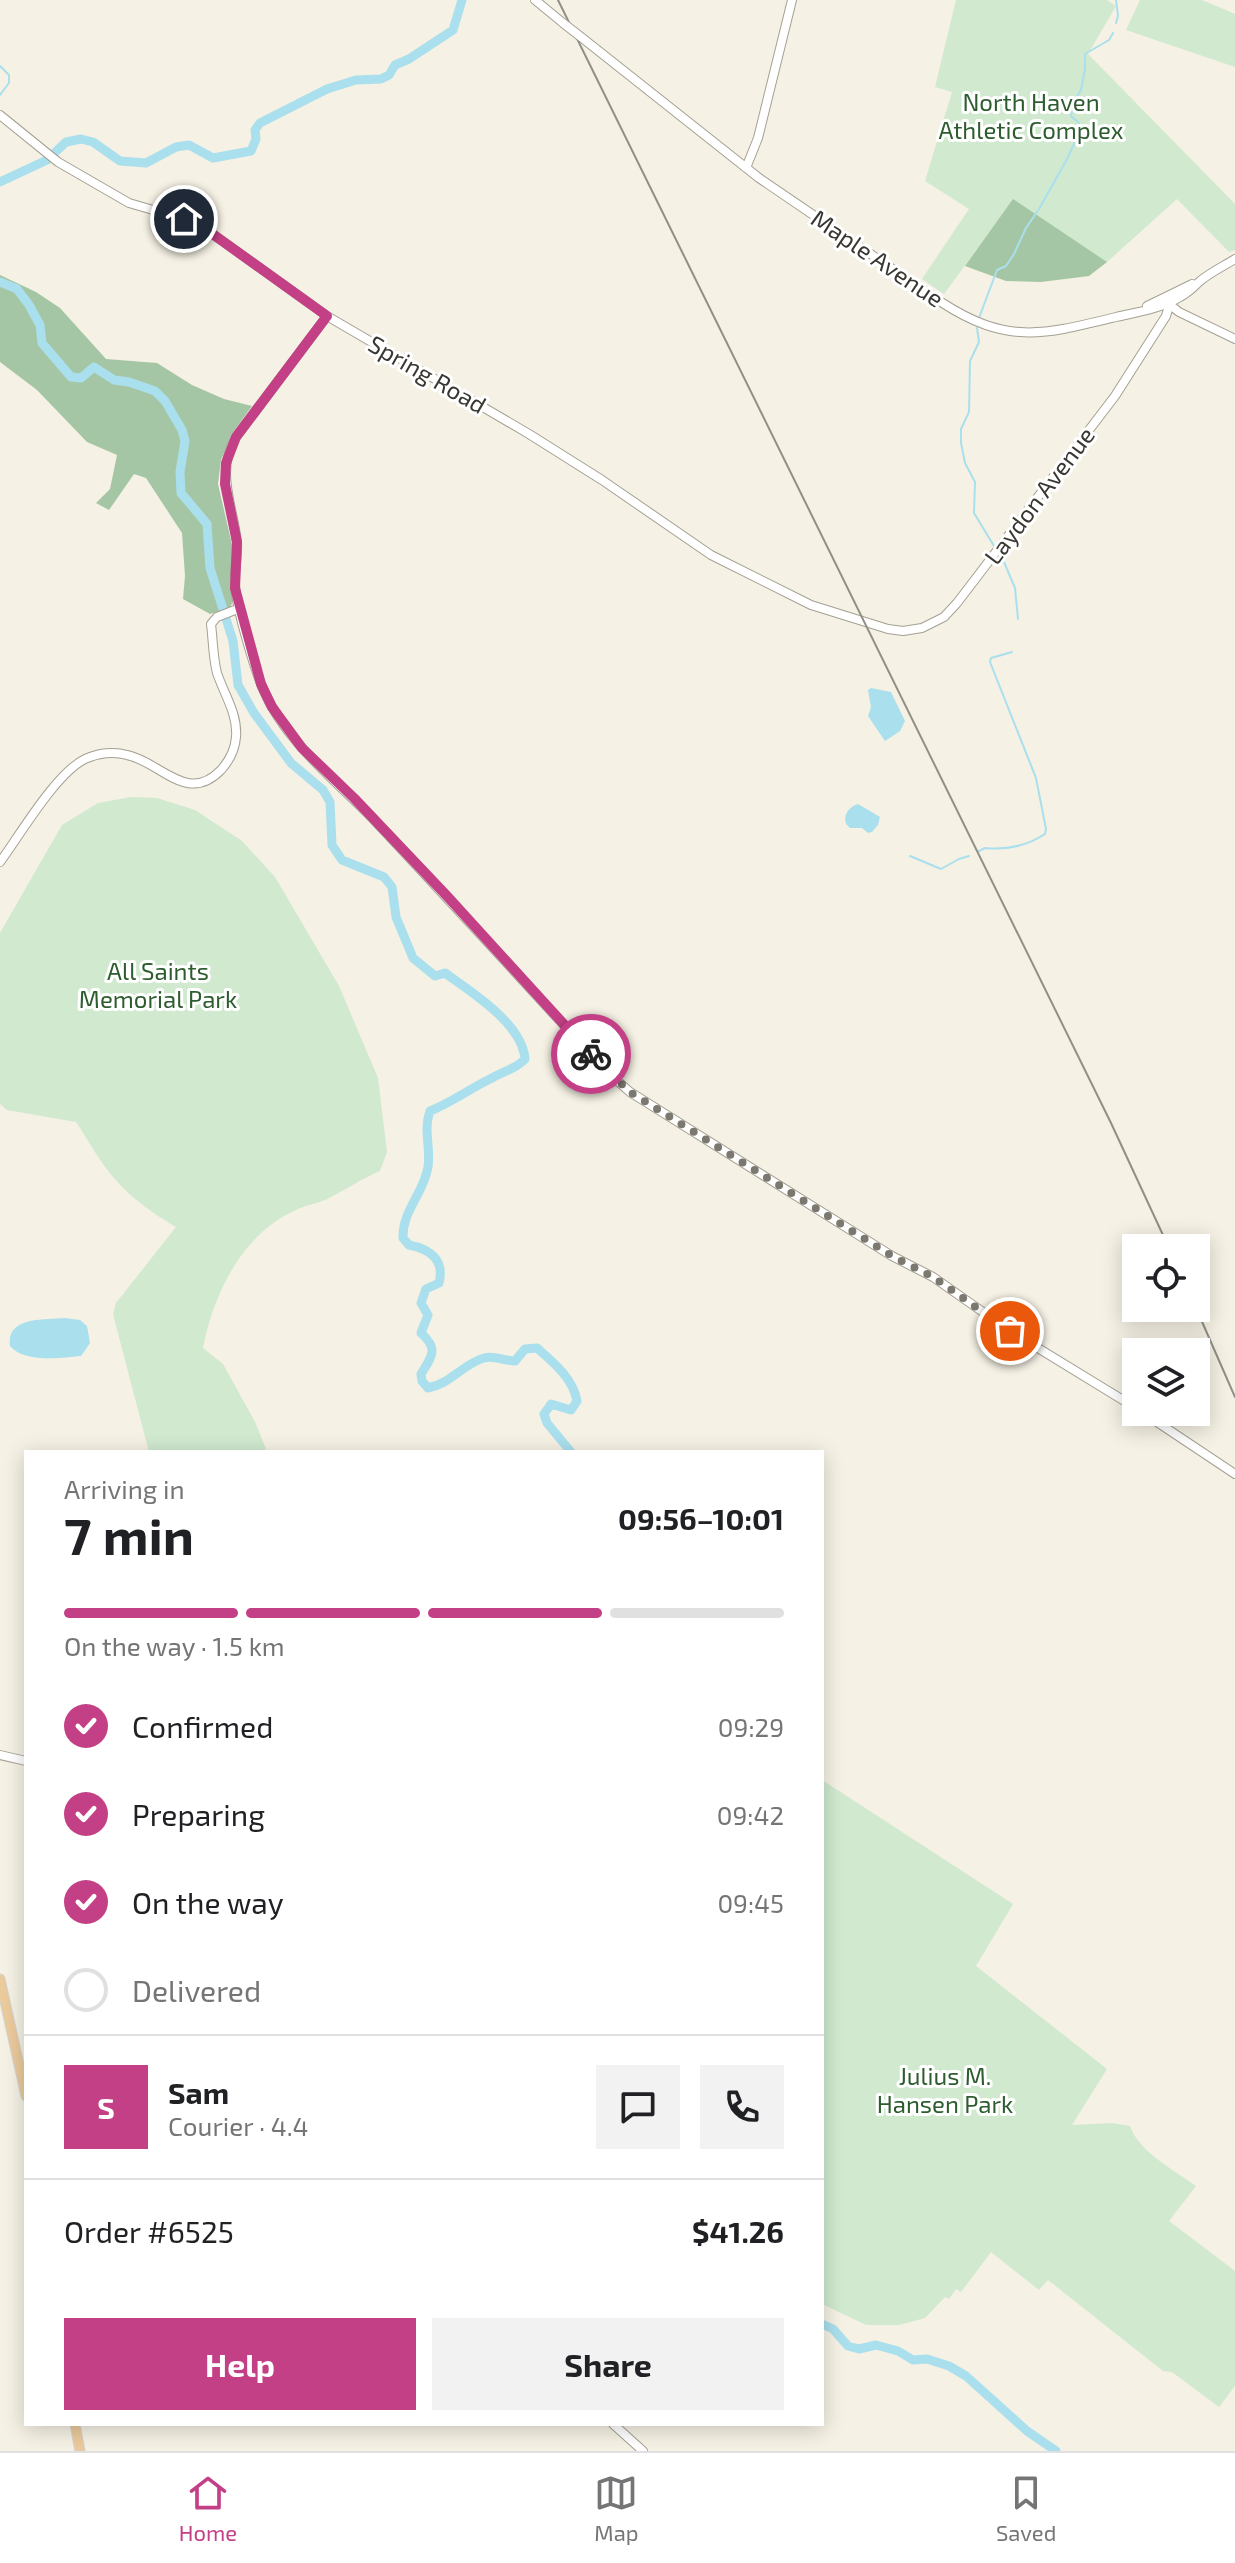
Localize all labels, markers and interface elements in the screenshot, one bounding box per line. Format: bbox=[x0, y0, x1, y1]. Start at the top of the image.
park label: North Haven Athletic Complex bbox=[939, 87, 1124, 144]
pin bbox=[150, 185, 218, 253]
icon: home bbox=[162, 197, 206, 241]
street label: Maple Avenue bbox=[806, 203, 950, 313]
street label: Spring Road bbox=[364, 328, 492, 419]
street label: Laydon Avenue bbox=[978, 421, 1100, 570]
park label: All Saints Memorial Park bbox=[79, 956, 237, 1013]
courier bbox=[551, 1014, 631, 1094]
icon: bike bbox=[569, 1032, 613, 1076]
map controls bbox=[1122, 1234, 1210, 1426]
button: locate bbox=[1122, 1234, 1210, 1322]
pin bbox=[976, 1297, 1044, 1365]
icon: bag bbox=[988, 1309, 1032, 1353]
button: layers bbox=[1122, 1338, 1210, 1426]
text: Arriving in bbox=[64, 1473, 185, 1504]
text: 09:56–10:01 bbox=[618, 1500, 784, 1536]
text: 7 min bbox=[64, 1503, 194, 1565]
text: On the way · 1.5 km bbox=[64, 1630, 285, 1661]
icon: check bbox=[64, 1704, 108, 1748]
text: Confirmed bbox=[132, 1708, 273, 1744]
text: 09:29 bbox=[718, 1711, 784, 1742]
icon: check bbox=[64, 1792, 108, 1836]
text: Preparing bbox=[132, 1796, 265, 1832]
text: 09:42 bbox=[717, 1799, 784, 1830]
icon: check bbox=[64, 1880, 108, 1924]
text: On the way bbox=[132, 1884, 284, 1920]
text: 09:45 bbox=[717, 1887, 784, 1918]
text: Delivered bbox=[132, 1972, 261, 2008]
park label: Julius M. Hansen Park bbox=[877, 2061, 1013, 2118]
button: chat bbox=[596, 2065, 680, 2149]
button: phone bbox=[700, 2065, 784, 2149]
text: Sam bbox=[168, 2074, 229, 2110]
text: S bbox=[97, 2089, 115, 2125]
text: Courier · 4.4 bbox=[168, 2110, 309, 2141]
text: Order #6525 bbox=[64, 2213, 234, 2249]
text: $41.26 bbox=[692, 2213, 784, 2249]
button: Help bbox=[64, 2318, 416, 2410]
button: Share bbox=[432, 2318, 784, 2410]
tab: Home bbox=[179, 2471, 237, 2545]
tab: Map bbox=[594, 2471, 639, 2545]
tab: Saved bbox=[996, 2471, 1056, 2545]

